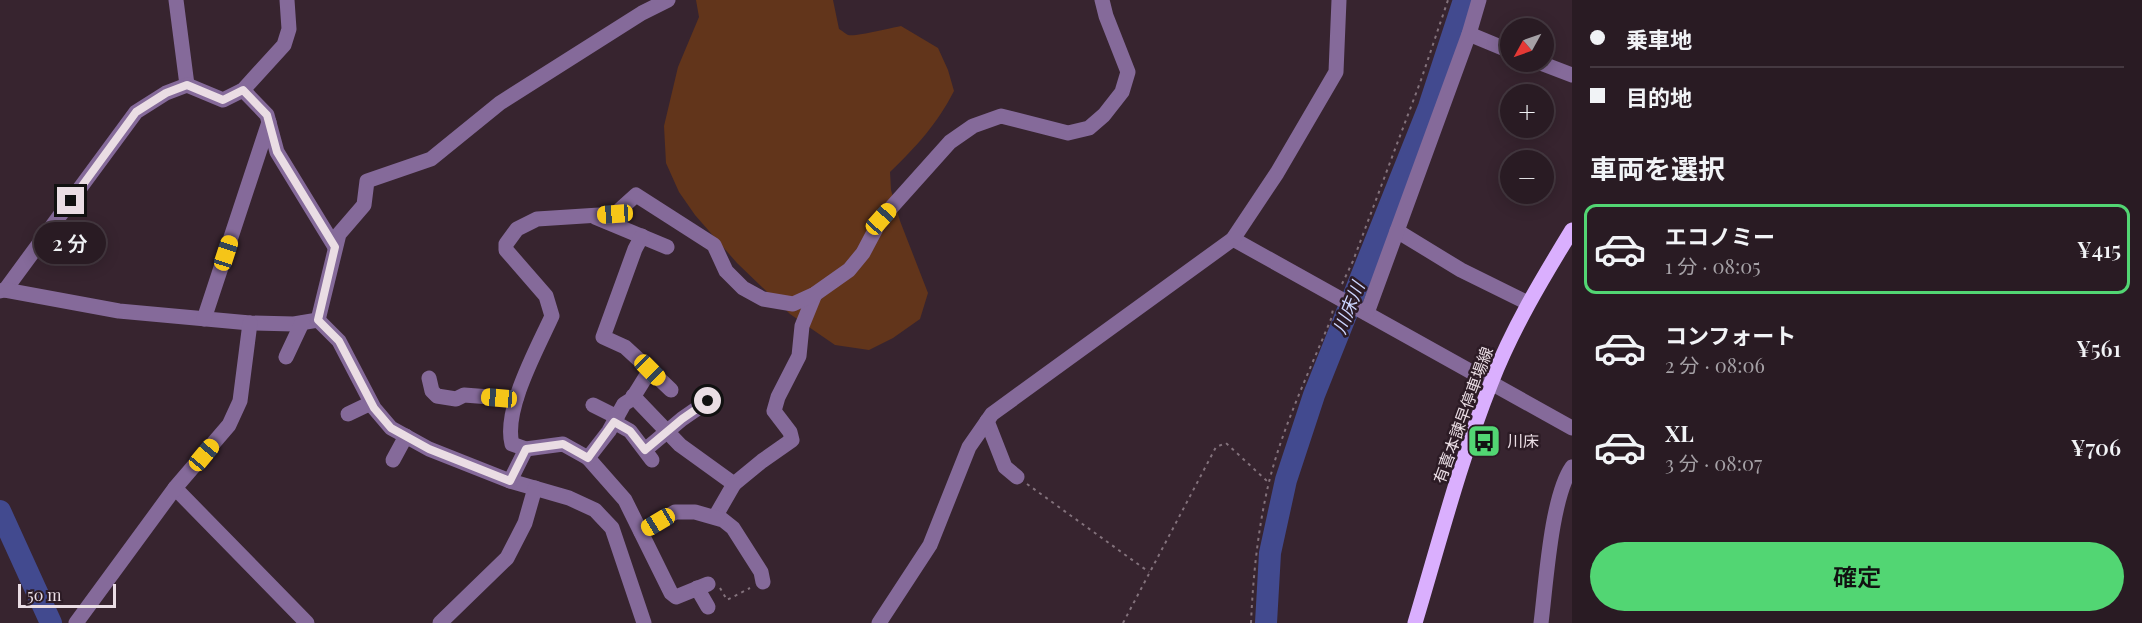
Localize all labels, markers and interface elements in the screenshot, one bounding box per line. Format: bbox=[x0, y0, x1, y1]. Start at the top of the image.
north arrow bbox=[1500, 18, 1554, 72]
map controls bbox=[1500, 18, 1554, 204]
text: 乗車地 bbox=[1626, 24, 1692, 54]
text: 目的地 bbox=[1626, 82, 1692, 112]
button: + bbox=[1500, 84, 1554, 138]
button: − bbox=[1500, 150, 1554, 204]
text: 車両を選択 bbox=[1590, 150, 1725, 186]
route end bbox=[57, 187, 84, 214]
car bbox=[862, 200, 900, 238]
car bbox=[596, 204, 634, 224]
text: エコノミー bbox=[1665, 221, 1775, 251]
callout: 2 分 bbox=[35, 222, 107, 264]
icon: car bbox=[1593, 222, 1647, 276]
text: 2 分 bbox=[53, 229, 87, 256]
car bbox=[212, 233, 240, 273]
text: ¥415 bbox=[2077, 234, 2121, 264]
text: 1 分 · 08:05 bbox=[1665, 252, 1761, 279]
water label: 川床川 bbox=[1327, 276, 1370, 337]
text: コンフォート bbox=[1665, 320, 1796, 350]
icon: car bbox=[1593, 321, 1647, 375]
text: ¥561 bbox=[2076, 333, 2121, 363]
street label: 有喜本諫早停車場線 bbox=[1428, 344, 1497, 486]
car bbox=[631, 351, 669, 389]
text: 2 分 · 08:06 bbox=[1665, 351, 1765, 378]
car bbox=[480, 387, 518, 409]
route start bbox=[694, 387, 721, 414]
text: XL bbox=[1665, 418, 1694, 448]
icon: car bbox=[1593, 420, 1647, 474]
bus stop icon: 川床 bbox=[1466, 423, 1502, 459]
place label: 川床 bbox=[1507, 430, 1539, 451]
text: ¥706 bbox=[2071, 432, 2121, 462]
car bbox=[186, 435, 222, 475]
text: 3 分 · 08:07 bbox=[1665, 449, 1762, 476]
car bbox=[638, 505, 678, 539]
button: 確定 bbox=[1590, 542, 2124, 611]
scale bar bbox=[18, 581, 116, 608]
text: 50 m bbox=[27, 584, 61, 605]

